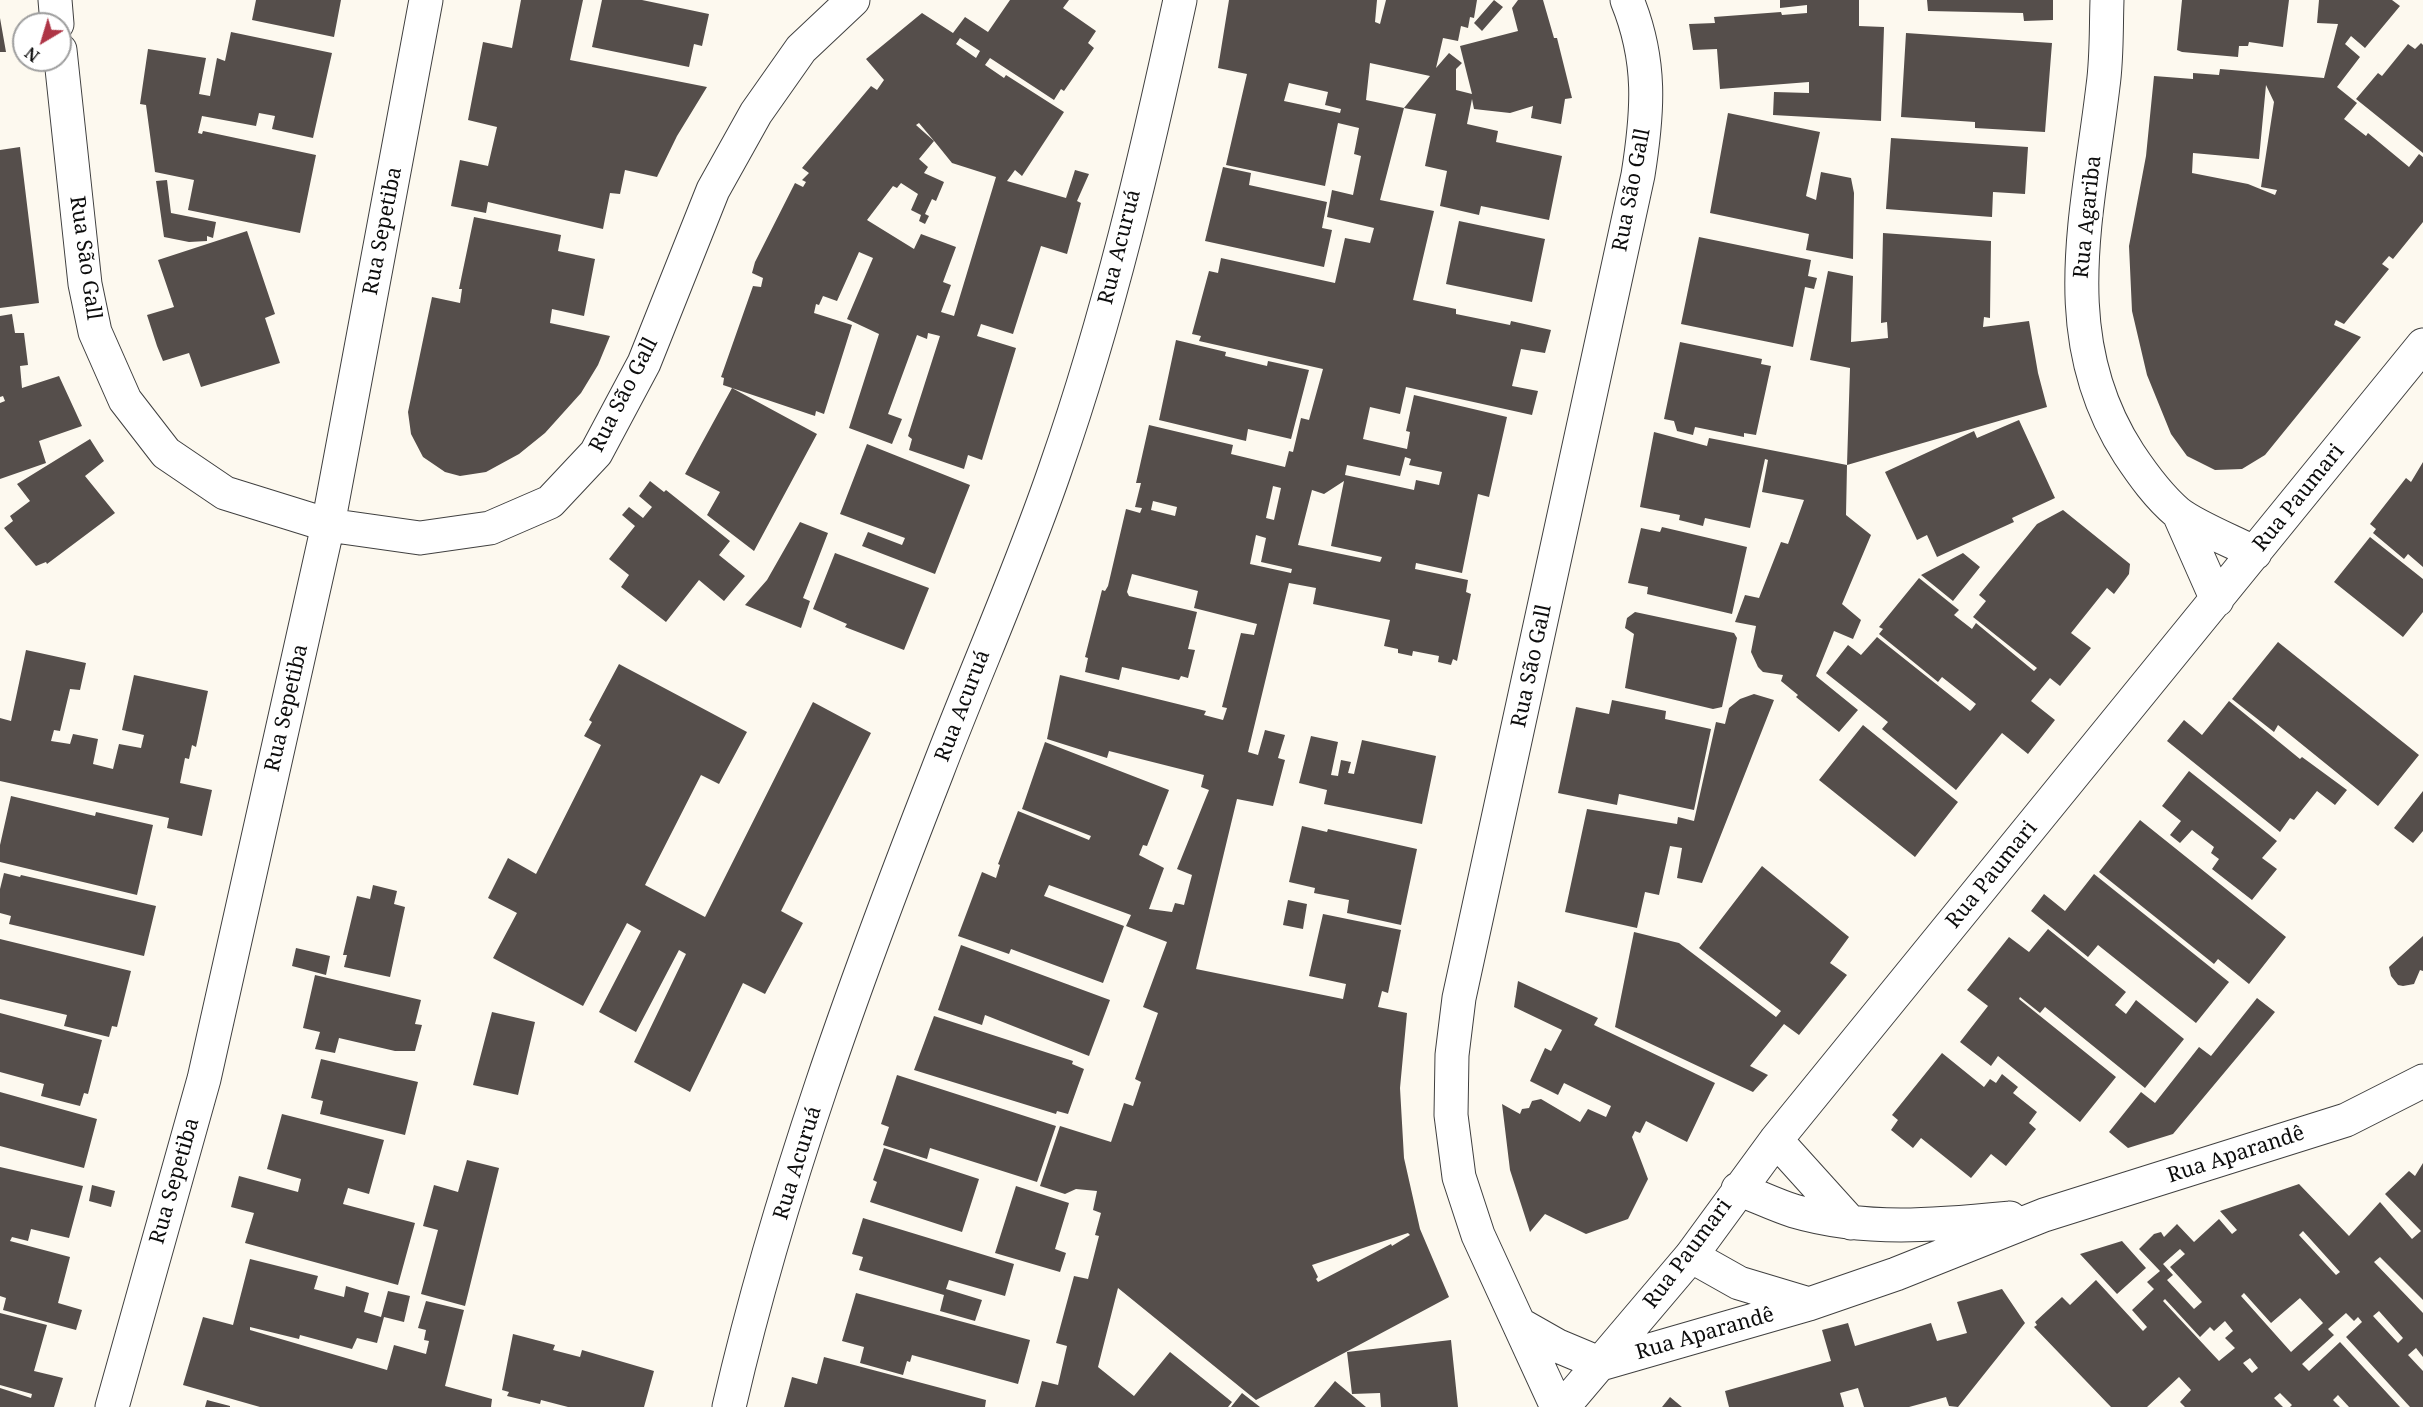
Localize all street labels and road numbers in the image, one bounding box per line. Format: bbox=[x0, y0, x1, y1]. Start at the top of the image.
street label: Rua São Gall bbox=[1608, 126, 1656, 254]
street label: Rua Agariba bbox=[2069, 154, 2107, 280]
street label: Rua Sepetiba bbox=[358, 165, 408, 297]
street label: Rua Acuruá bbox=[1094, 187, 1146, 307]
street label: Rua São Gall bbox=[64, 194, 106, 322]
street label: Rua São Gall bbox=[584, 334, 664, 456]
street label: Rua Paumari bbox=[2248, 439, 2350, 557]
street label: Rua São Gall bbox=[1507, 602, 1557, 730]
street label: Rua Sepetiba bbox=[260, 642, 314, 774]
street label: Rua Acuruá bbox=[930, 647, 996, 765]
street label: Rua Paumari bbox=[1941, 816, 2043, 934]
street label: Rua Acuruá bbox=[769, 1103, 827, 1223]
street label: Rua Sepetiba bbox=[145, 1115, 205, 1247]
street label: Rua Aparandê bbox=[2164, 1121, 2308, 1189]
street label: Rua Paumari bbox=[1639, 1194, 1737, 1314]
street label: Rua Aparandê bbox=[1633, 1302, 1777, 1366]

